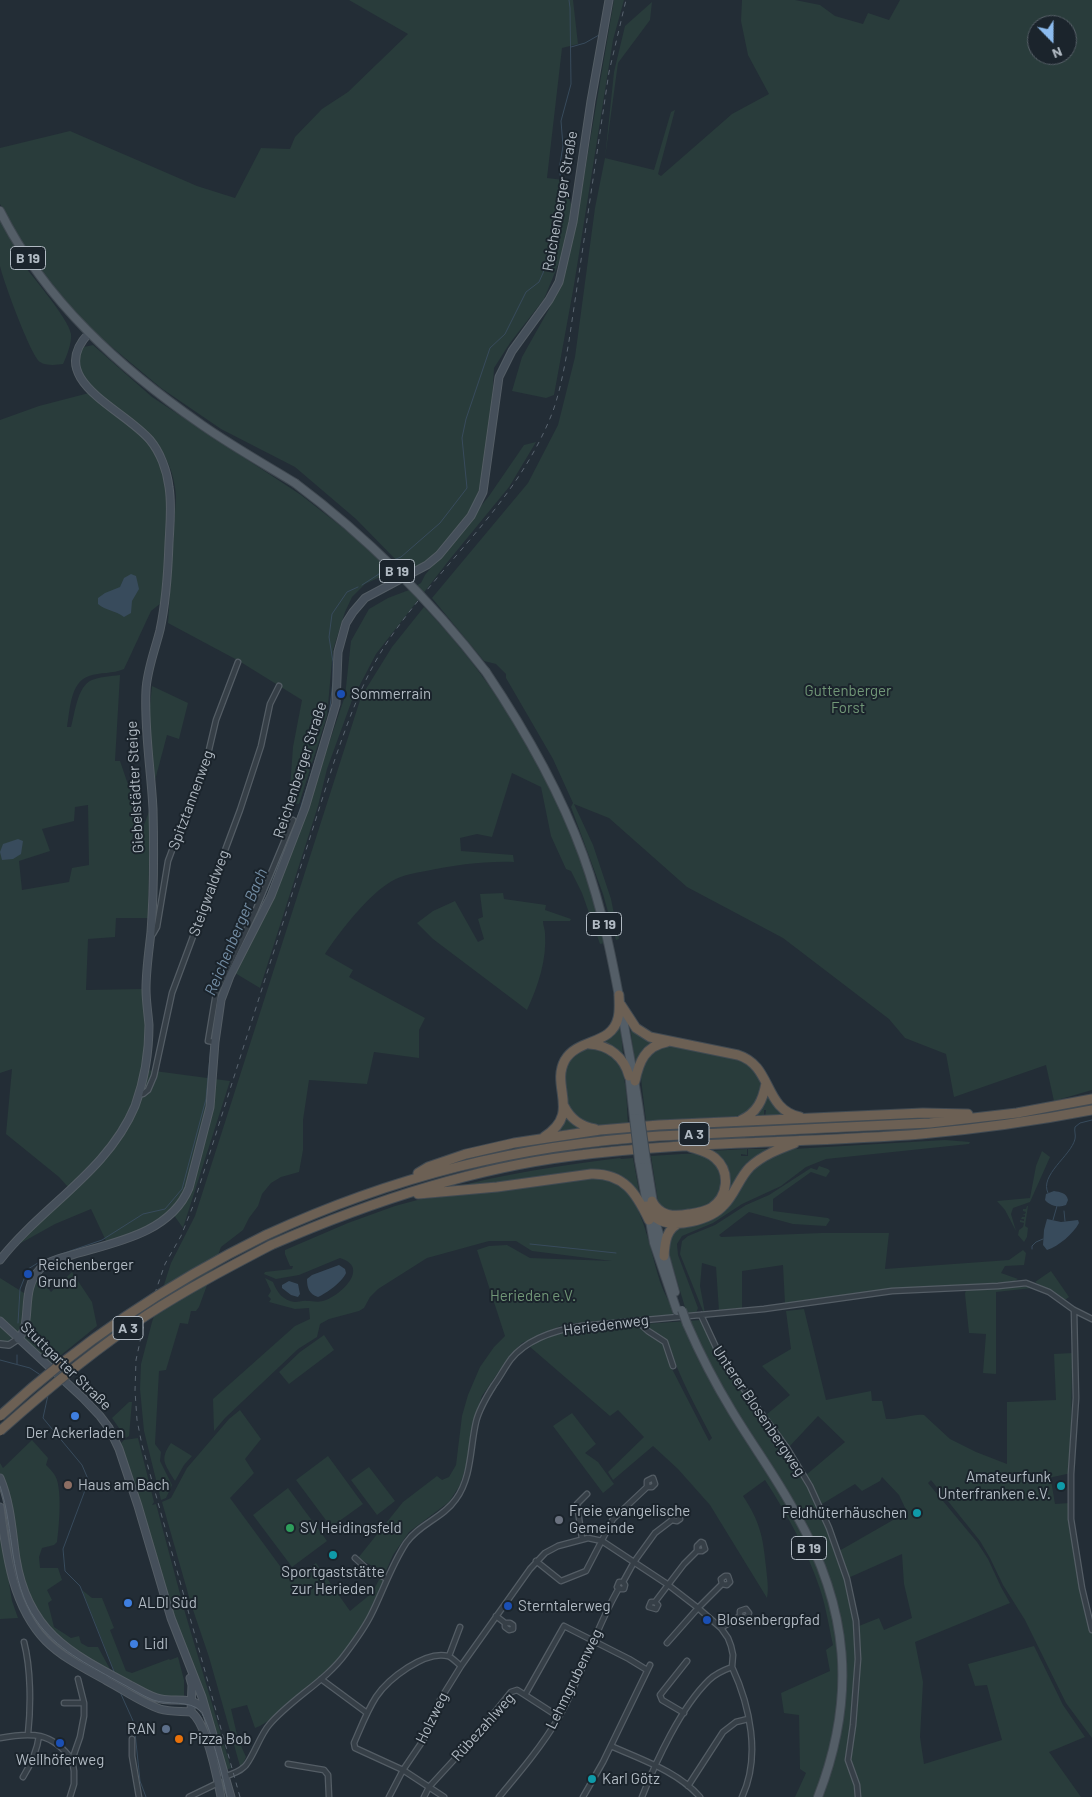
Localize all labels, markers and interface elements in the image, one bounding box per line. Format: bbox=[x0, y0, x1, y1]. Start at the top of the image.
north arrow bbox=[1027, 15, 1077, 65]
text: N bbox=[1050, 44, 1065, 63]
street label: Reichenberger Straße bbox=[539, 129, 581, 273]
road number: B 19 bbox=[10, 247, 46, 270]
road number: B 19 bbox=[380, 560, 414, 582]
park label: Guttenberger Forst bbox=[805, 682, 891, 717]
place label: Sommerrain bbox=[351, 685, 431, 703]
marker: Sommerrain bbox=[335, 688, 347, 700]
street label: Reichenberger Straße bbox=[269, 700, 331, 840]
street label: Giebelstädter Steige bbox=[123, 720, 147, 854]
street label: Spitztannenweg bbox=[165, 748, 217, 852]
street label: Steigwaldweg bbox=[185, 847, 233, 939]
water label: Reichenberger Bach bbox=[201, 865, 271, 999]
road number: B 19 bbox=[586, 912, 622, 936]
road number: A 3 bbox=[679, 1122, 709, 1146]
place label: Reichenberger Grund bbox=[38, 1256, 134, 1291]
marker: Reichenberger Grund bbox=[22, 1268, 34, 1280]
park label: Herieden e.V. bbox=[490, 1287, 576, 1305]
street label: Heriedenweg bbox=[562, 1311, 650, 1339]
road number: A 3 bbox=[113, 1316, 143, 1340]
street label: Stuttgarter Straße bbox=[17, 1318, 115, 1414]
street label: Unterer Blosenbergweg bbox=[709, 1342, 809, 1480]
marker: Der Ackerladen bbox=[69, 1410, 81, 1422]
place label: Der Ackerladen bbox=[26, 1424, 124, 1442]
place label: Amateurfunk Unterfranken e.V. bbox=[938, 1468, 1051, 1503]
place label: Haus am Bach bbox=[78, 1476, 170, 1494]
marker: Haus am Bach bbox=[62, 1479, 74, 1491]
marker: Amateurfunk Unterfranken e.V. bbox=[1055, 1480, 1067, 1492]
place label: Freie evangelische Gemeinde bbox=[569, 1502, 690, 1537]
place label: Feldhüterhäuschen bbox=[782, 1504, 907, 1522]
marker: Feldhüterhäuschen bbox=[911, 1507, 923, 1519]
marker: Freie evangelische Gemeinde bbox=[553, 1514, 565, 1526]
place label: SV Heidingsfeld bbox=[300, 1519, 402, 1537]
marker: SV Heidingsfeld bbox=[284, 1522, 296, 1534]
road number: B 19 bbox=[792, 1536, 826, 1560]
marker: Sportgaststätte zur Herieden bbox=[327, 1549, 339, 1561]
place label: Sportgaststätte zur Herieden bbox=[281, 1563, 385, 1598]
place label: ALDI Süd bbox=[138, 1594, 197, 1612]
marker: ALDI Süd bbox=[122, 1597, 134, 1609]
place label: Sterntalerweg bbox=[518, 1597, 611, 1615]
marker: Sterntalerweg bbox=[502, 1600, 514, 1612]
place label: Blosenbergpfad bbox=[717, 1611, 820, 1629]
marker: Blosenbergpfad bbox=[701, 1614, 713, 1626]
street label: Lehmgrubenweg bbox=[542, 1626, 606, 1732]
place label: Lidl bbox=[144, 1635, 168, 1653]
marker: Lidl bbox=[128, 1638, 140, 1650]
street label: Holzweg bbox=[412, 1689, 452, 1747]
street label: Rübezahlweg bbox=[448, 1689, 518, 1765]
place label: RAN bbox=[127, 1720, 156, 1738]
marker: RAN bbox=[160, 1723, 172, 1735]
place label: Pizza Bob bbox=[189, 1730, 251, 1748]
marker: Pizza Bob bbox=[173, 1733, 185, 1745]
marker: Wellhöferweg bbox=[54, 1737, 66, 1749]
place label: Wellhöferweg bbox=[16, 1751, 104, 1769]
place label: Karl Götz bbox=[602, 1770, 660, 1788]
marker: Karl Götz bbox=[586, 1773, 598, 1785]

